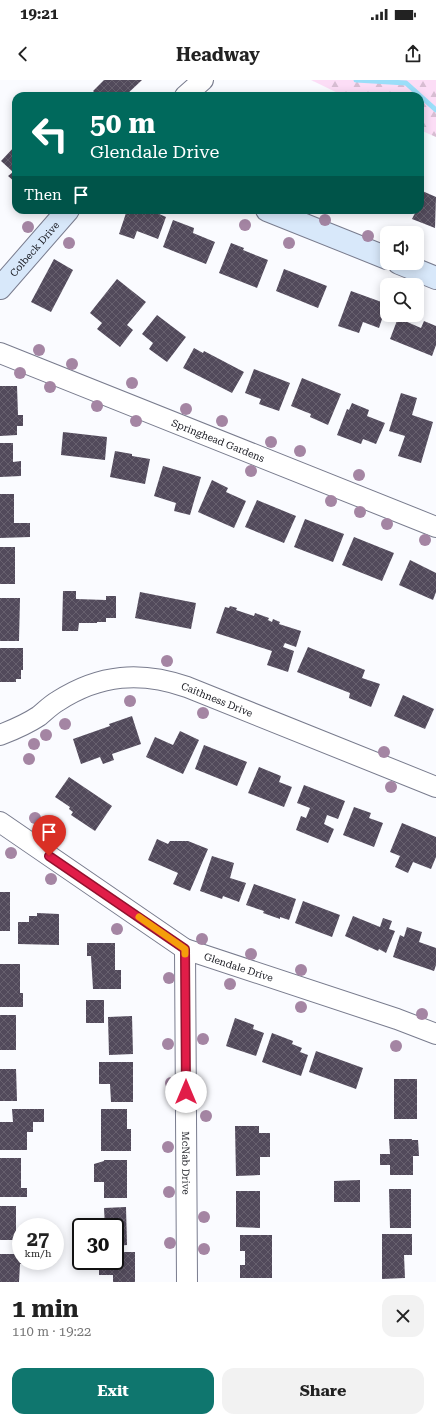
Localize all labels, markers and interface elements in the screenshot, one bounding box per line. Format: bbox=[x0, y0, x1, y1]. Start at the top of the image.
text: 19:21 bbox=[20, 5, 58, 23]
icon: back bbox=[12, 43, 34, 65]
icon: share bbox=[402, 43, 424, 65]
text: Headway bbox=[176, 44, 260, 65]
text: 50 m bbox=[90, 107, 155, 140]
icon: left bbox=[24, 108, 76, 160]
text: Glendale Drive bbox=[90, 141, 219, 162]
icon: arrive bbox=[70, 184, 92, 206]
text: Then bbox=[24, 186, 62, 204]
street label: Colbeck Drive bbox=[7, 219, 61, 278]
map controls bbox=[380, 226, 424, 322]
button: sound bbox=[380, 226, 424, 270]
button: search bbox=[380, 278, 424, 322]
street label: Springhead Gardens bbox=[170, 417, 266, 464]
street label: Caithness Drive bbox=[180, 680, 255, 719]
pin bbox=[32, 815, 66, 856]
icon: arrive bbox=[38, 821, 60, 843]
street label: Glendale Drive bbox=[203, 950, 275, 983]
position arrow bbox=[165, 1071, 207, 1113]
street label: McNab Drive bbox=[181, 1131, 192, 1195]
speed limit sign: 30 bbox=[72, 1218, 124, 1270]
text: 27 bbox=[27, 1227, 49, 1251]
text: km/h bbox=[25, 1248, 51, 1259]
text: 1 min bbox=[12, 1295, 79, 1323]
button: close bbox=[382, 1295, 424, 1337]
text: 110 m · 19:22 bbox=[12, 1324, 91, 1339]
button: Exit bbox=[12, 1368, 214, 1414]
button: Share bbox=[222, 1368, 424, 1414]

